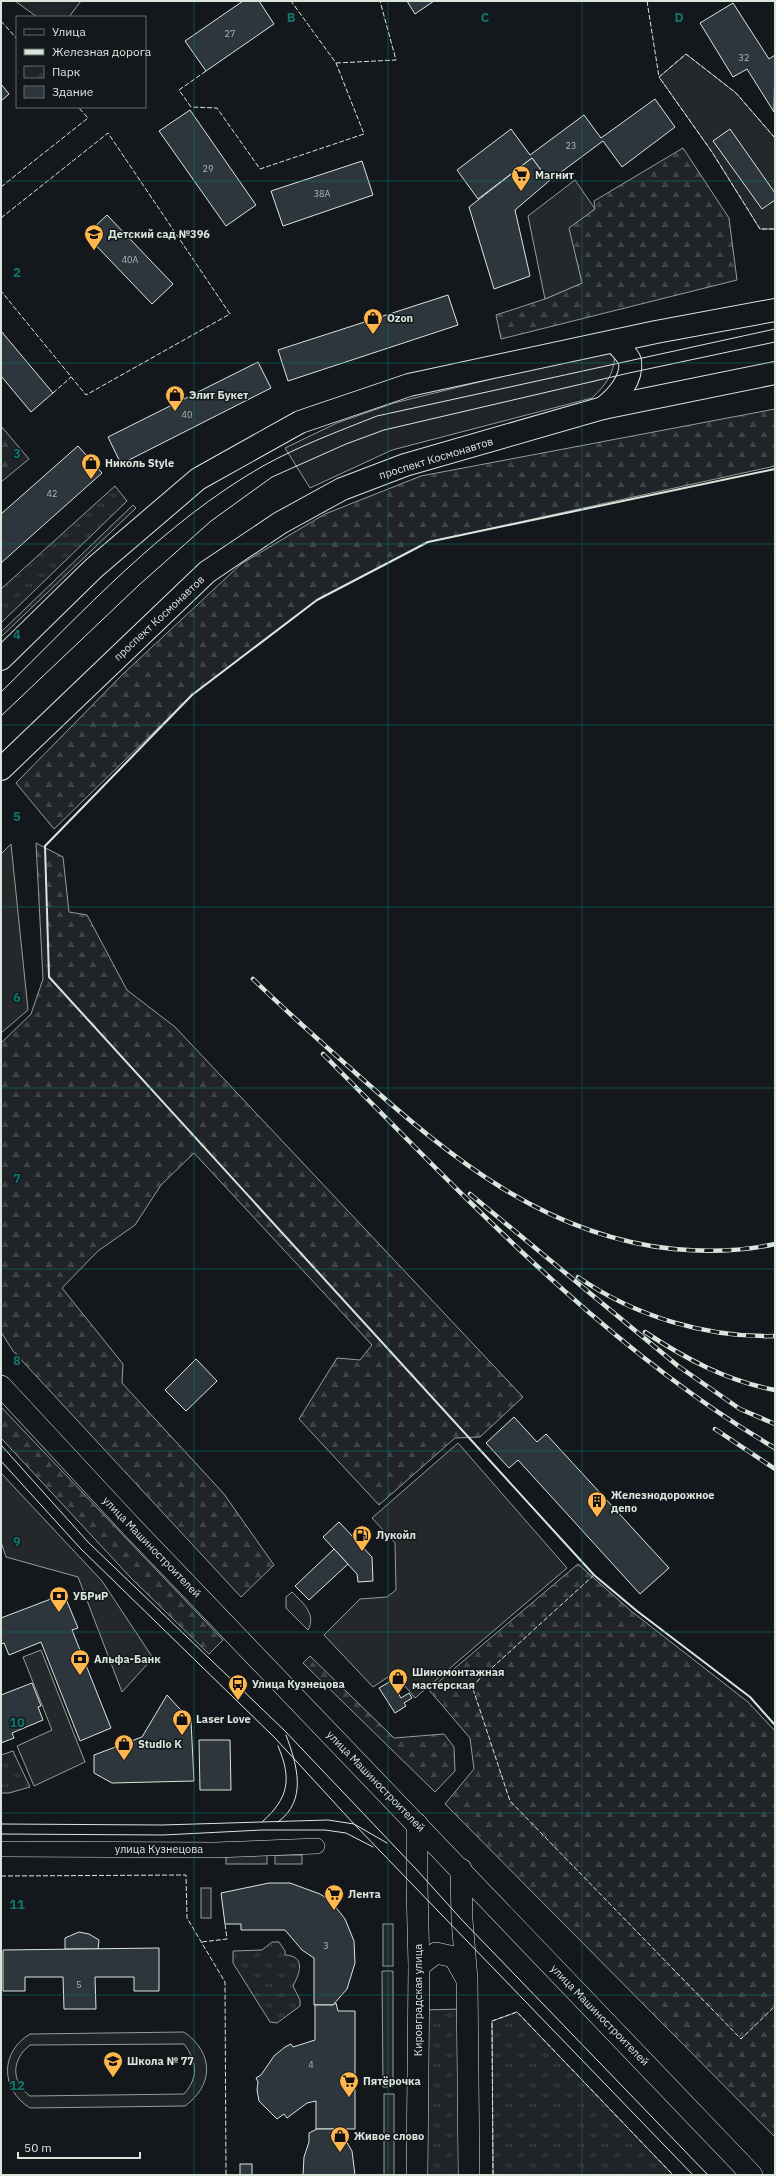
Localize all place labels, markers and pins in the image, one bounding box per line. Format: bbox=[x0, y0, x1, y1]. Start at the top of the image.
supermarket icon: Магнит bbox=[510, 164, 532, 192]
place label: Магнит bbox=[535, 168, 575, 182]
school or university icon: Детский сад №396 bbox=[83, 223, 105, 251]
place label: Детский сад №396 bbox=[108, 227, 210, 241]
shop icon: Ozon bbox=[362, 307, 384, 335]
place label: Ozon bbox=[387, 311, 413, 325]
shop icon: Элит Букет bbox=[164, 384, 186, 412]
place label: Элит Букет bbox=[189, 388, 249, 402]
shop icon: Николь Style bbox=[80, 452, 102, 480]
place label: Николь Style bbox=[105, 456, 174, 470]
place label: Железнодорожное депо bbox=[611, 1488, 715, 1515]
building icon: Железнодорожное депо bbox=[586, 1490, 608, 1518]
fuel station icon: Лукойл bbox=[351, 1524, 373, 1552]
place label: Лукойл bbox=[376, 1528, 416, 1542]
bank icon: УБРиР bbox=[48, 1585, 70, 1613]
place label: УБРиР bbox=[73, 1589, 108, 1603]
bank icon: Альфа-Банк bbox=[69, 1648, 91, 1676]
place label: Альфа-Банк bbox=[94, 1652, 161, 1666]
place label: Шиномонтажная мастерская bbox=[412, 1665, 505, 1692]
shop icon: Шиномонтажная мастерская bbox=[387, 1667, 409, 1695]
bus stop icon: Улица Кузнецова bbox=[227, 1673, 249, 1701]
place label: Улица Кузнецова bbox=[252, 1677, 345, 1691]
shop icon: Laser Love bbox=[171, 1708, 193, 1736]
place label: Laser Love bbox=[196, 1712, 251, 1726]
shop icon: Studio K bbox=[113, 1733, 135, 1761]
place label: Studio K bbox=[138, 1737, 182, 1751]
supermarket icon: Лента bbox=[323, 1883, 345, 1911]
place label: Лента bbox=[348, 1887, 381, 1901]
school or university icon: Школа № 77 bbox=[102, 2050, 124, 2078]
place label: Школа № 77 bbox=[127, 2054, 194, 2068]
supermarket icon: Пятёрочка bbox=[338, 2070, 360, 2098]
place label: Пятёрочка bbox=[363, 2074, 421, 2088]
shop icon: Живое слово bbox=[329, 2125, 351, 2153]
place label: Живое слово bbox=[354, 2129, 424, 2143]

